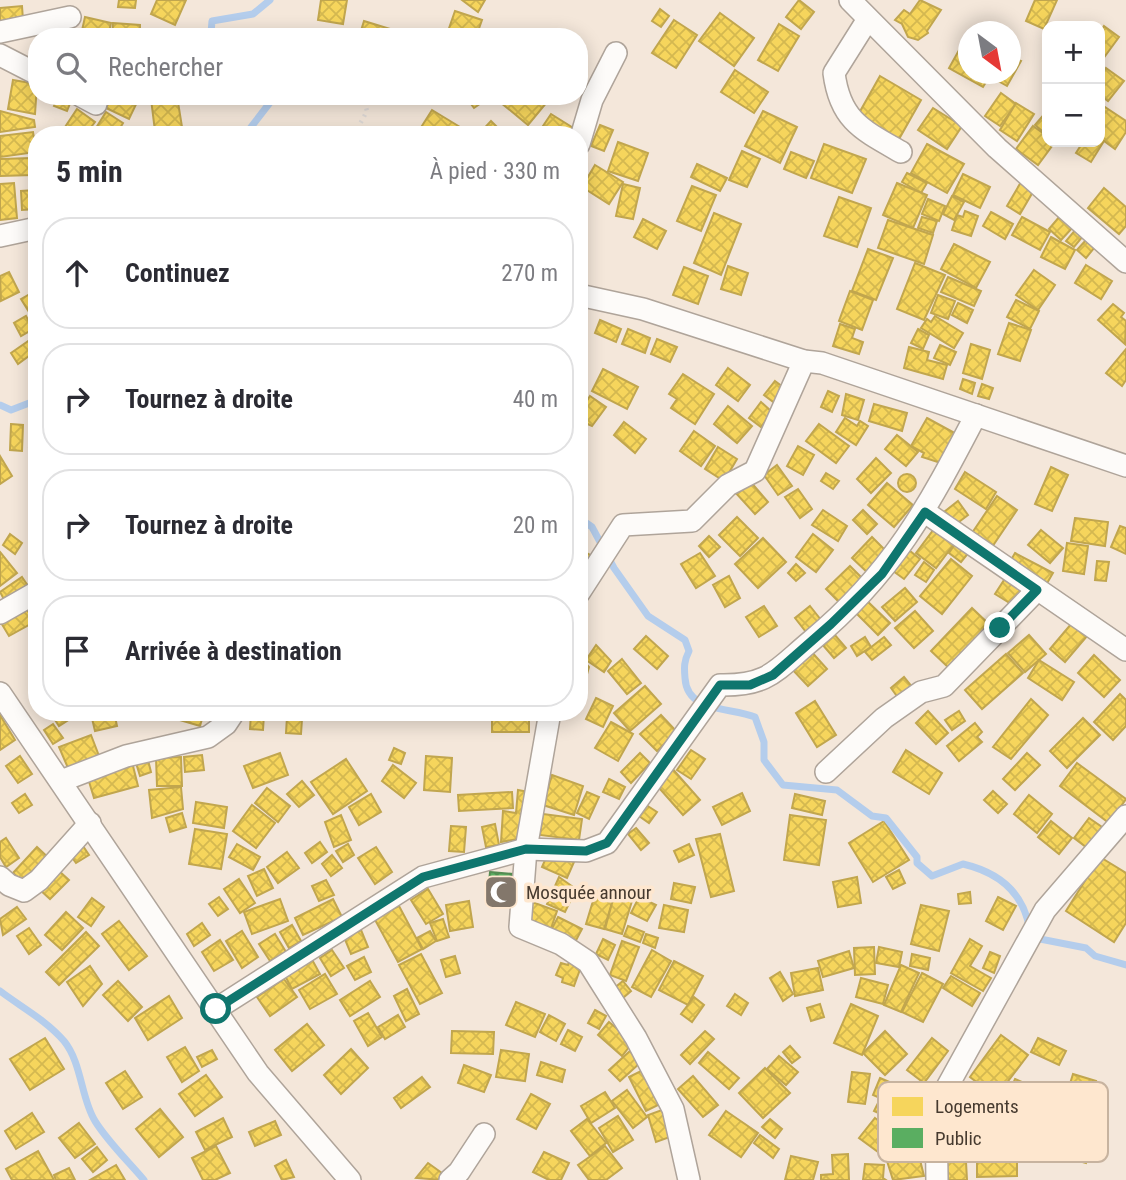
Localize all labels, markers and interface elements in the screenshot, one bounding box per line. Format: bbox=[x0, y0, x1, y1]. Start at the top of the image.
north arrow bbox=[958, 21, 1021, 84]
map controls bbox=[1042, 21, 1105, 147]
button: + bbox=[1042, 21, 1105, 84]
search box bbox=[28, 28, 588, 105]
icon: search bbox=[52, 48, 90, 86]
text: Rechercher bbox=[108, 52, 223, 82]
button: − bbox=[1042, 84, 1105, 147]
text: 5 min bbox=[56, 154, 123, 189]
text: À pied · 330 m bbox=[430, 158, 560, 185]
icon: ahead bbox=[58, 254, 96, 292]
text: Continuez bbox=[125, 258, 230, 288]
text: 270 m bbox=[501, 260, 558, 287]
icon: right bbox=[58, 380, 96, 418]
text: Tournez à droite bbox=[125, 384, 293, 414]
text: 40 m bbox=[513, 386, 558, 413]
icon: right bbox=[58, 506, 96, 544]
text: Tournez à droite bbox=[125, 510, 293, 540]
text: 20 m bbox=[513, 512, 558, 539]
route end bbox=[984, 612, 1015, 643]
icon: arrive bbox=[58, 632, 96, 670]
text: Arrivée à destination bbox=[125, 636, 342, 666]
mosque icon: Mosquée annour bbox=[482, 873, 520, 911]
place label: Mosquée annour bbox=[526, 881, 652, 904]
route start bbox=[200, 993, 231, 1024]
legend bbox=[878, 1082, 1108, 1162]
text: Logements bbox=[935, 1095, 1019, 1118]
text: Public bbox=[935, 1127, 982, 1150]

